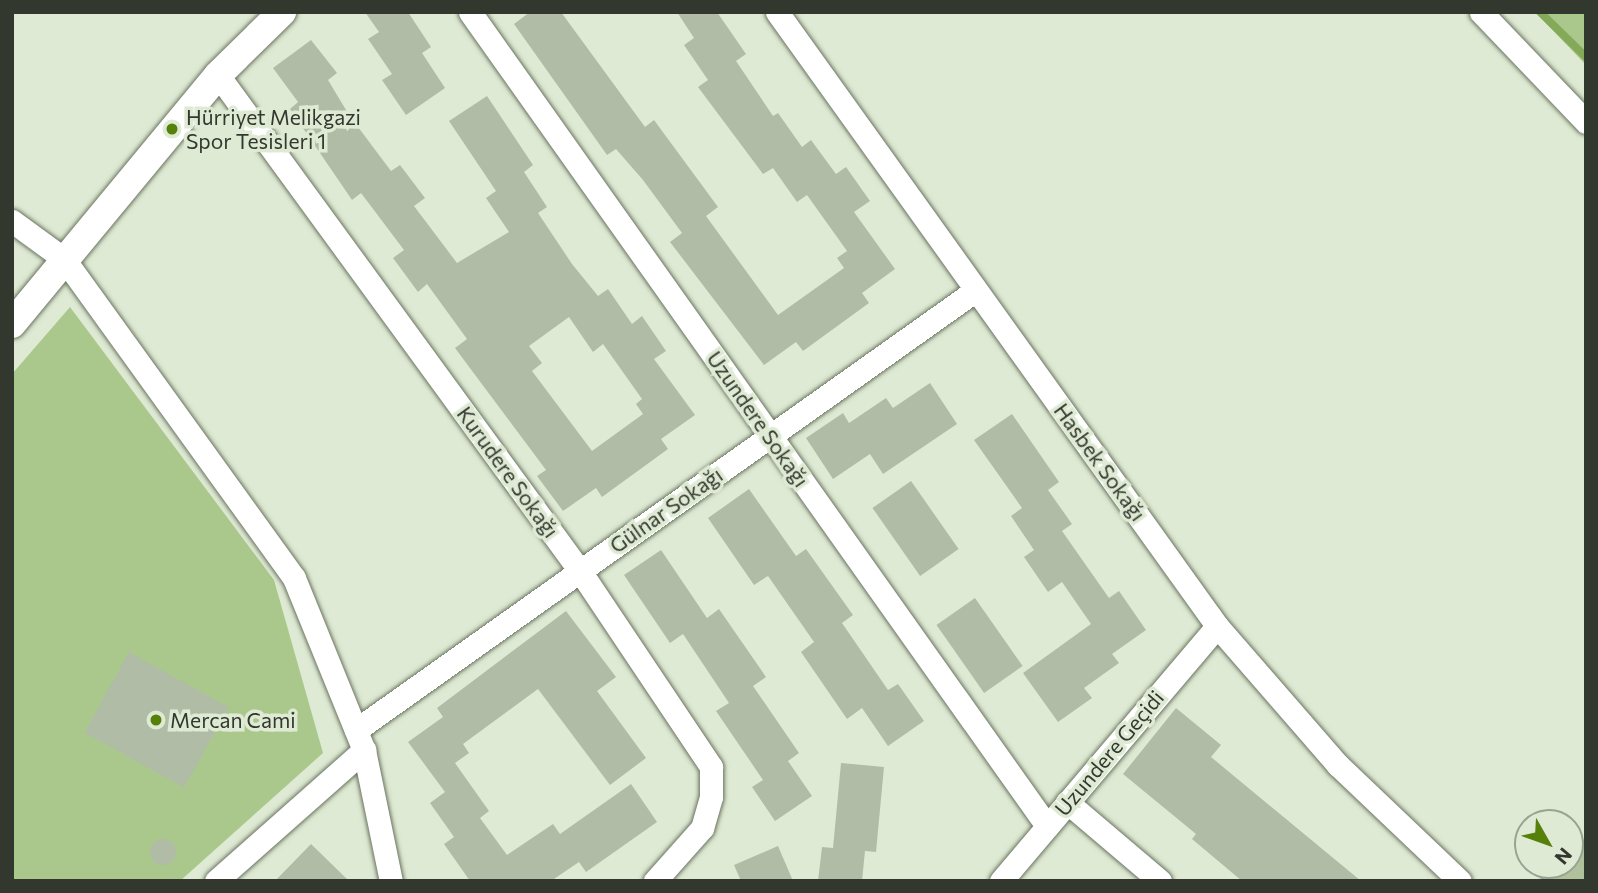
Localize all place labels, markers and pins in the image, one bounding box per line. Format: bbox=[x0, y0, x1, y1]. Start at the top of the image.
place label: Hürriyet Melikgazi Spor Tesisleri 1 bbox=[186, 104, 361, 154]
marker: Hürriyet Melikgazi Spor Tesisleri 1 bbox=[164, 121, 180, 137]
place label: Mercan Cami bbox=[170, 707, 296, 733]
marker: Mercan Cami bbox=[148, 712, 164, 728]

